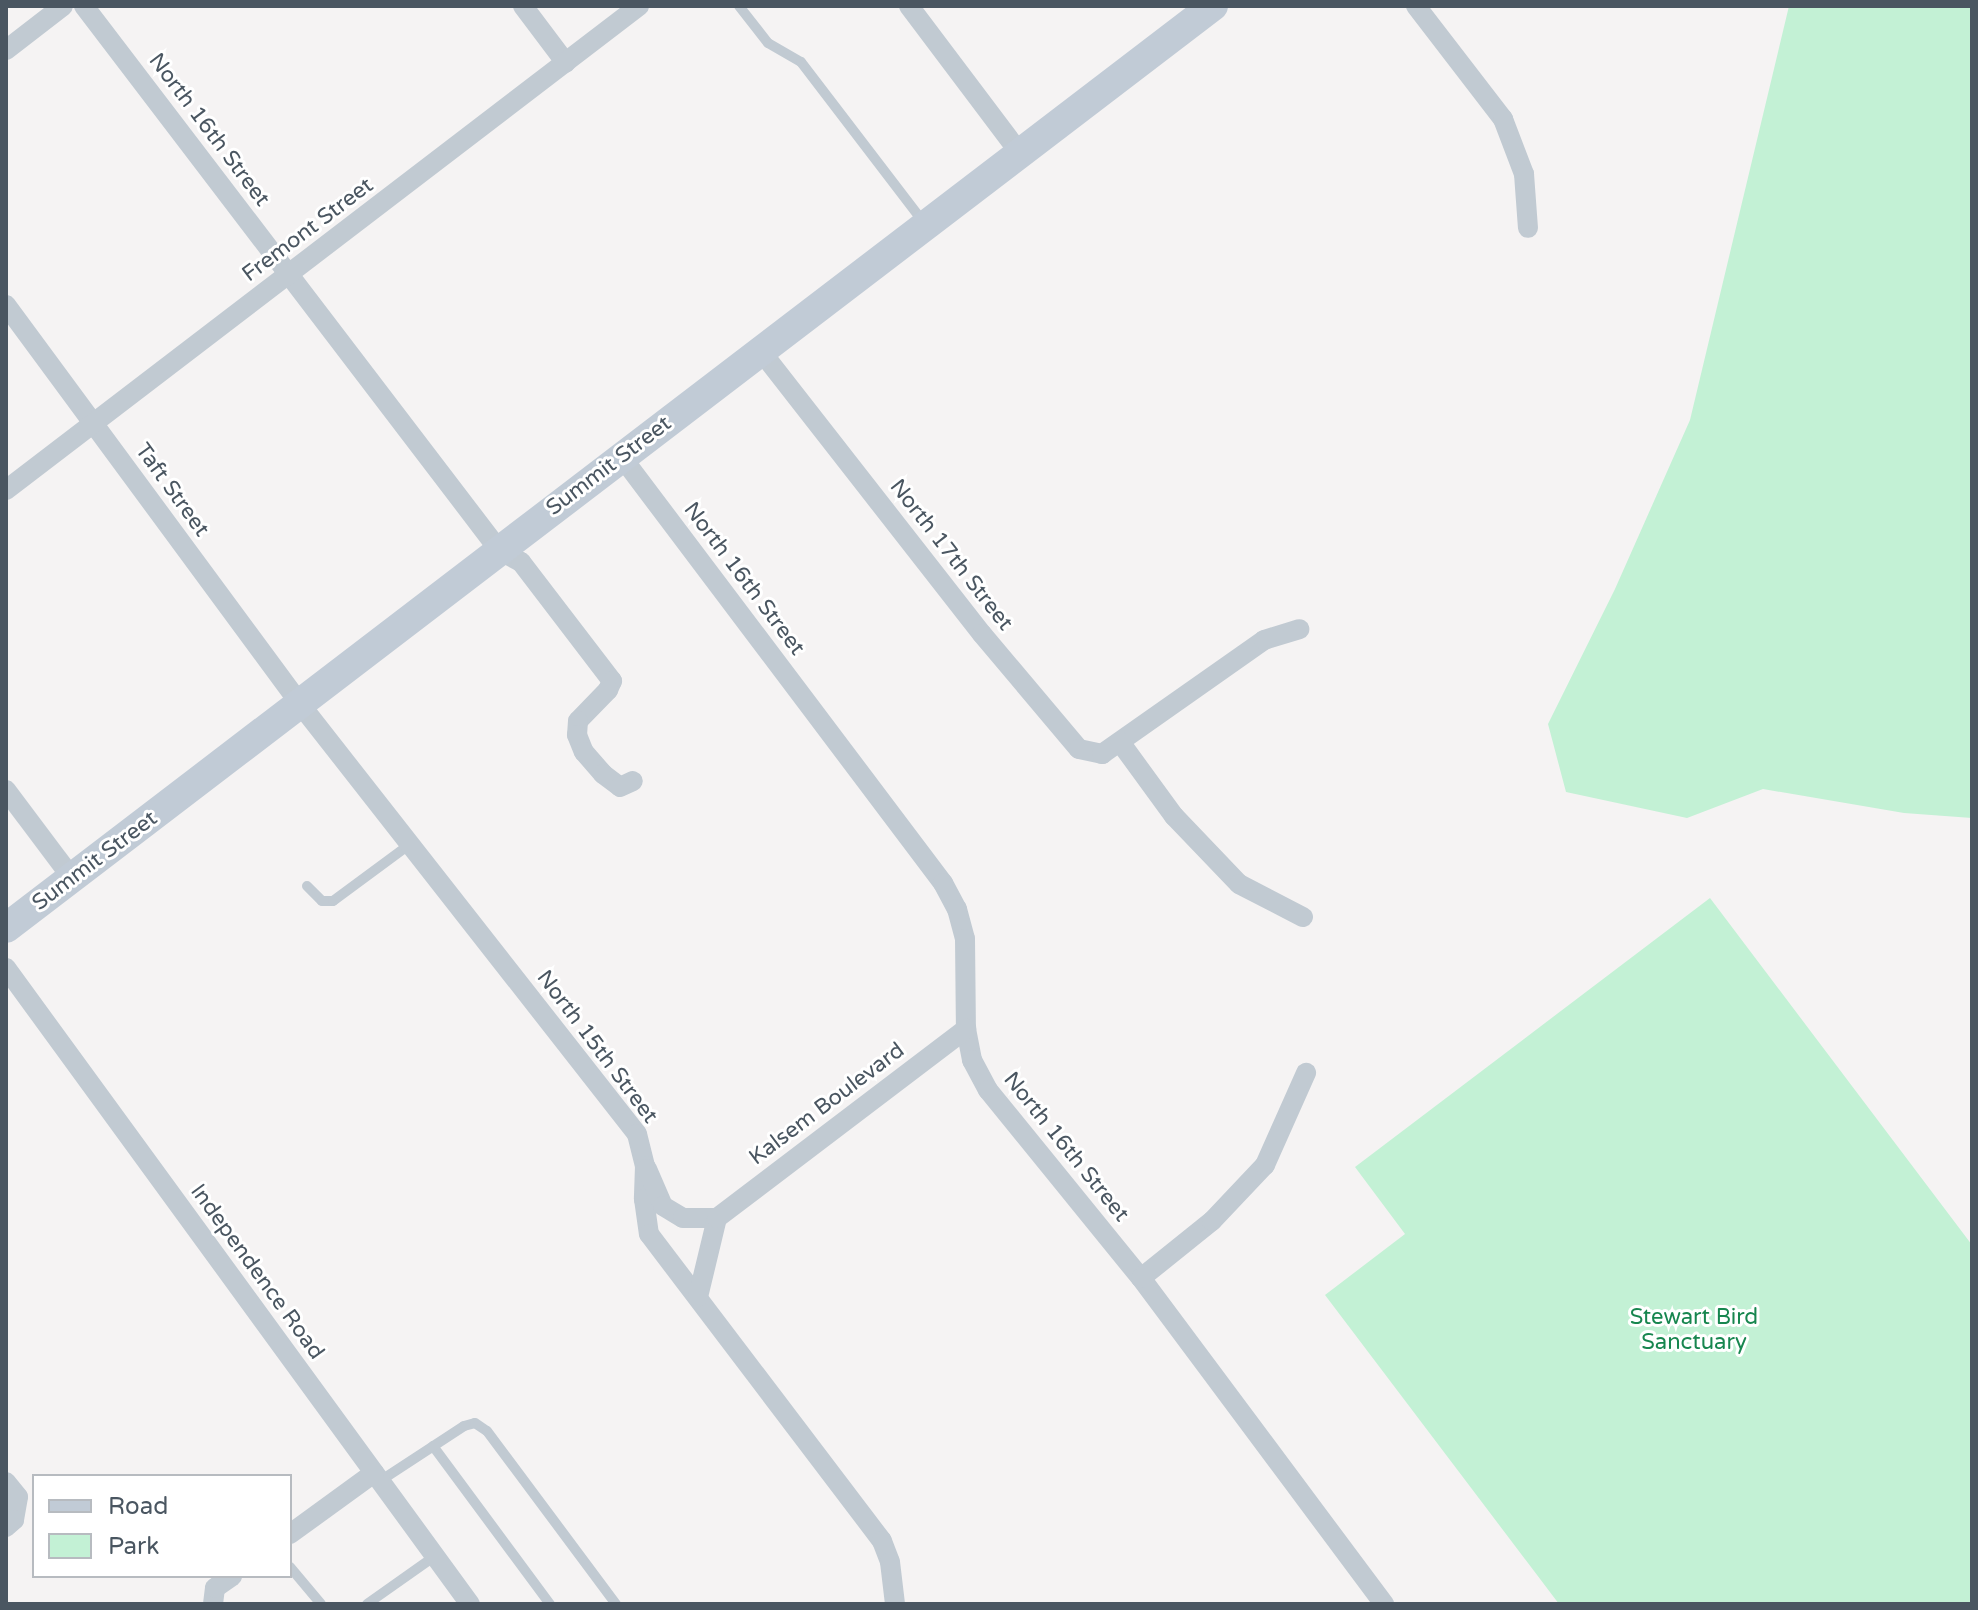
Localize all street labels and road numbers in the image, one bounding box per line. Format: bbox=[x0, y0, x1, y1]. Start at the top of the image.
street label: North 16th Street bbox=[143, 48, 275, 212]
street label: Fremont Street bbox=[237, 172, 379, 288]
street label: Summit Street bbox=[541, 410, 677, 522]
street label: Taft Street bbox=[129, 438, 215, 542]
street label: North 17th Street bbox=[884, 474, 1018, 636]
street label: North 16th Street bbox=[678, 497, 810, 661]
street label: Summit Street bbox=[27, 805, 163, 917]
street label: North 15th Street bbox=[531, 965, 663, 1129]
street label: Kalsem Boulevard bbox=[744, 1037, 910, 1171]
street label: North 16th Street bbox=[998, 1067, 1134, 1227]
street label: Independence Road bbox=[185, 1179, 329, 1365]

